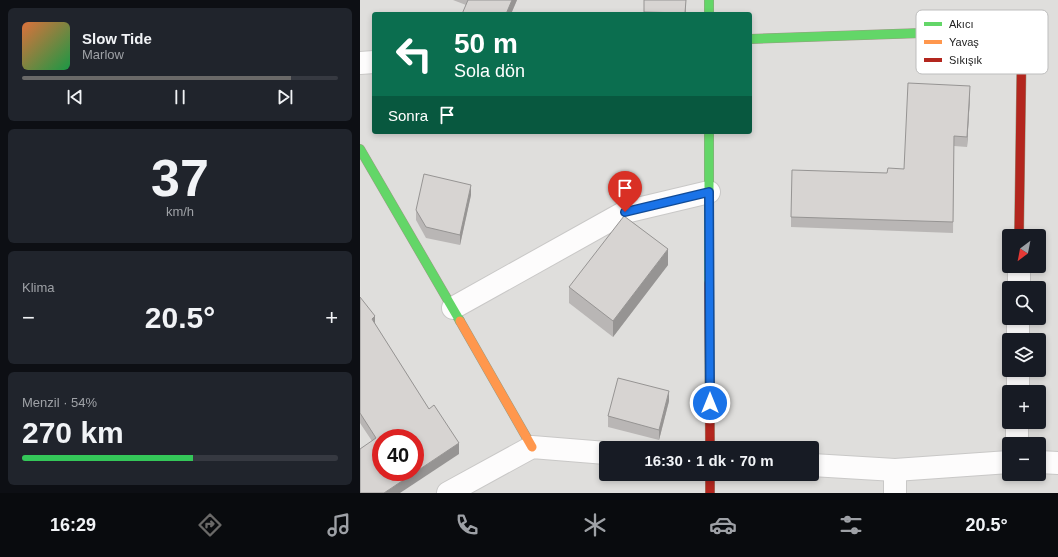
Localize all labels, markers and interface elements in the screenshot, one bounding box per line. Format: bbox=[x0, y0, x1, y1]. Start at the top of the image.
legend bbox=[916, 10, 1048, 74]
text: Akıcı bbox=[949, 18, 973, 30]
icon: left bbox=[388, 28, 440, 80]
text: 50 m bbox=[454, 28, 518, 59]
text: Slow Tide bbox=[82, 30, 152, 47]
text: Yavaş bbox=[949, 36, 979, 48]
text: Marlow bbox=[82, 47, 124, 62]
text: Sıkışık bbox=[949, 54, 983, 66]
text: Sola dön bbox=[454, 61, 525, 81]
icon: previous bbox=[64, 86, 86, 108]
icon: pause bbox=[169, 86, 191, 108]
icon: next bbox=[274, 86, 296, 108]
icon: arrive bbox=[436, 104, 458, 126]
text: Sonra bbox=[388, 107, 428, 124]
text: 37 bbox=[151, 149, 209, 207]
pin bbox=[608, 171, 642, 212]
icon: arrive bbox=[614, 177, 636, 199]
text: km/h bbox=[166, 204, 194, 219]
north arrow bbox=[1002, 229, 1046, 273]
map controls bbox=[1002, 229, 1046, 481]
text: Klima bbox=[22, 280, 55, 295]
button: search bbox=[1002, 281, 1046, 325]
text: 20.5° bbox=[145, 301, 215, 334]
text: − bbox=[22, 305, 35, 330]
text: + bbox=[325, 305, 338, 330]
button: layers bbox=[1002, 333, 1046, 377]
position arrow bbox=[689, 382, 731, 424]
button: + bbox=[1002, 385, 1046, 429]
text: Menzil · 54% bbox=[22, 395, 97, 410]
text: 270 km bbox=[22, 416, 124, 449]
speed limit sign: 40 bbox=[372, 429, 424, 481]
button: − bbox=[1002, 437, 1046, 481]
text: 16:30 · 1 dk · 70 m bbox=[644, 452, 774, 469]
icon: directions bbox=[196, 511, 224, 539]
icon: music bbox=[325, 511, 353, 539]
icon: phone bbox=[453, 511, 481, 539]
icon: climate bbox=[581, 511, 609, 539]
icon: car bbox=[709, 511, 737, 539]
icon: filters bbox=[837, 511, 865, 539]
text: 16:29 bbox=[50, 515, 96, 535]
text: 20.5° bbox=[966, 515, 1008, 535]

